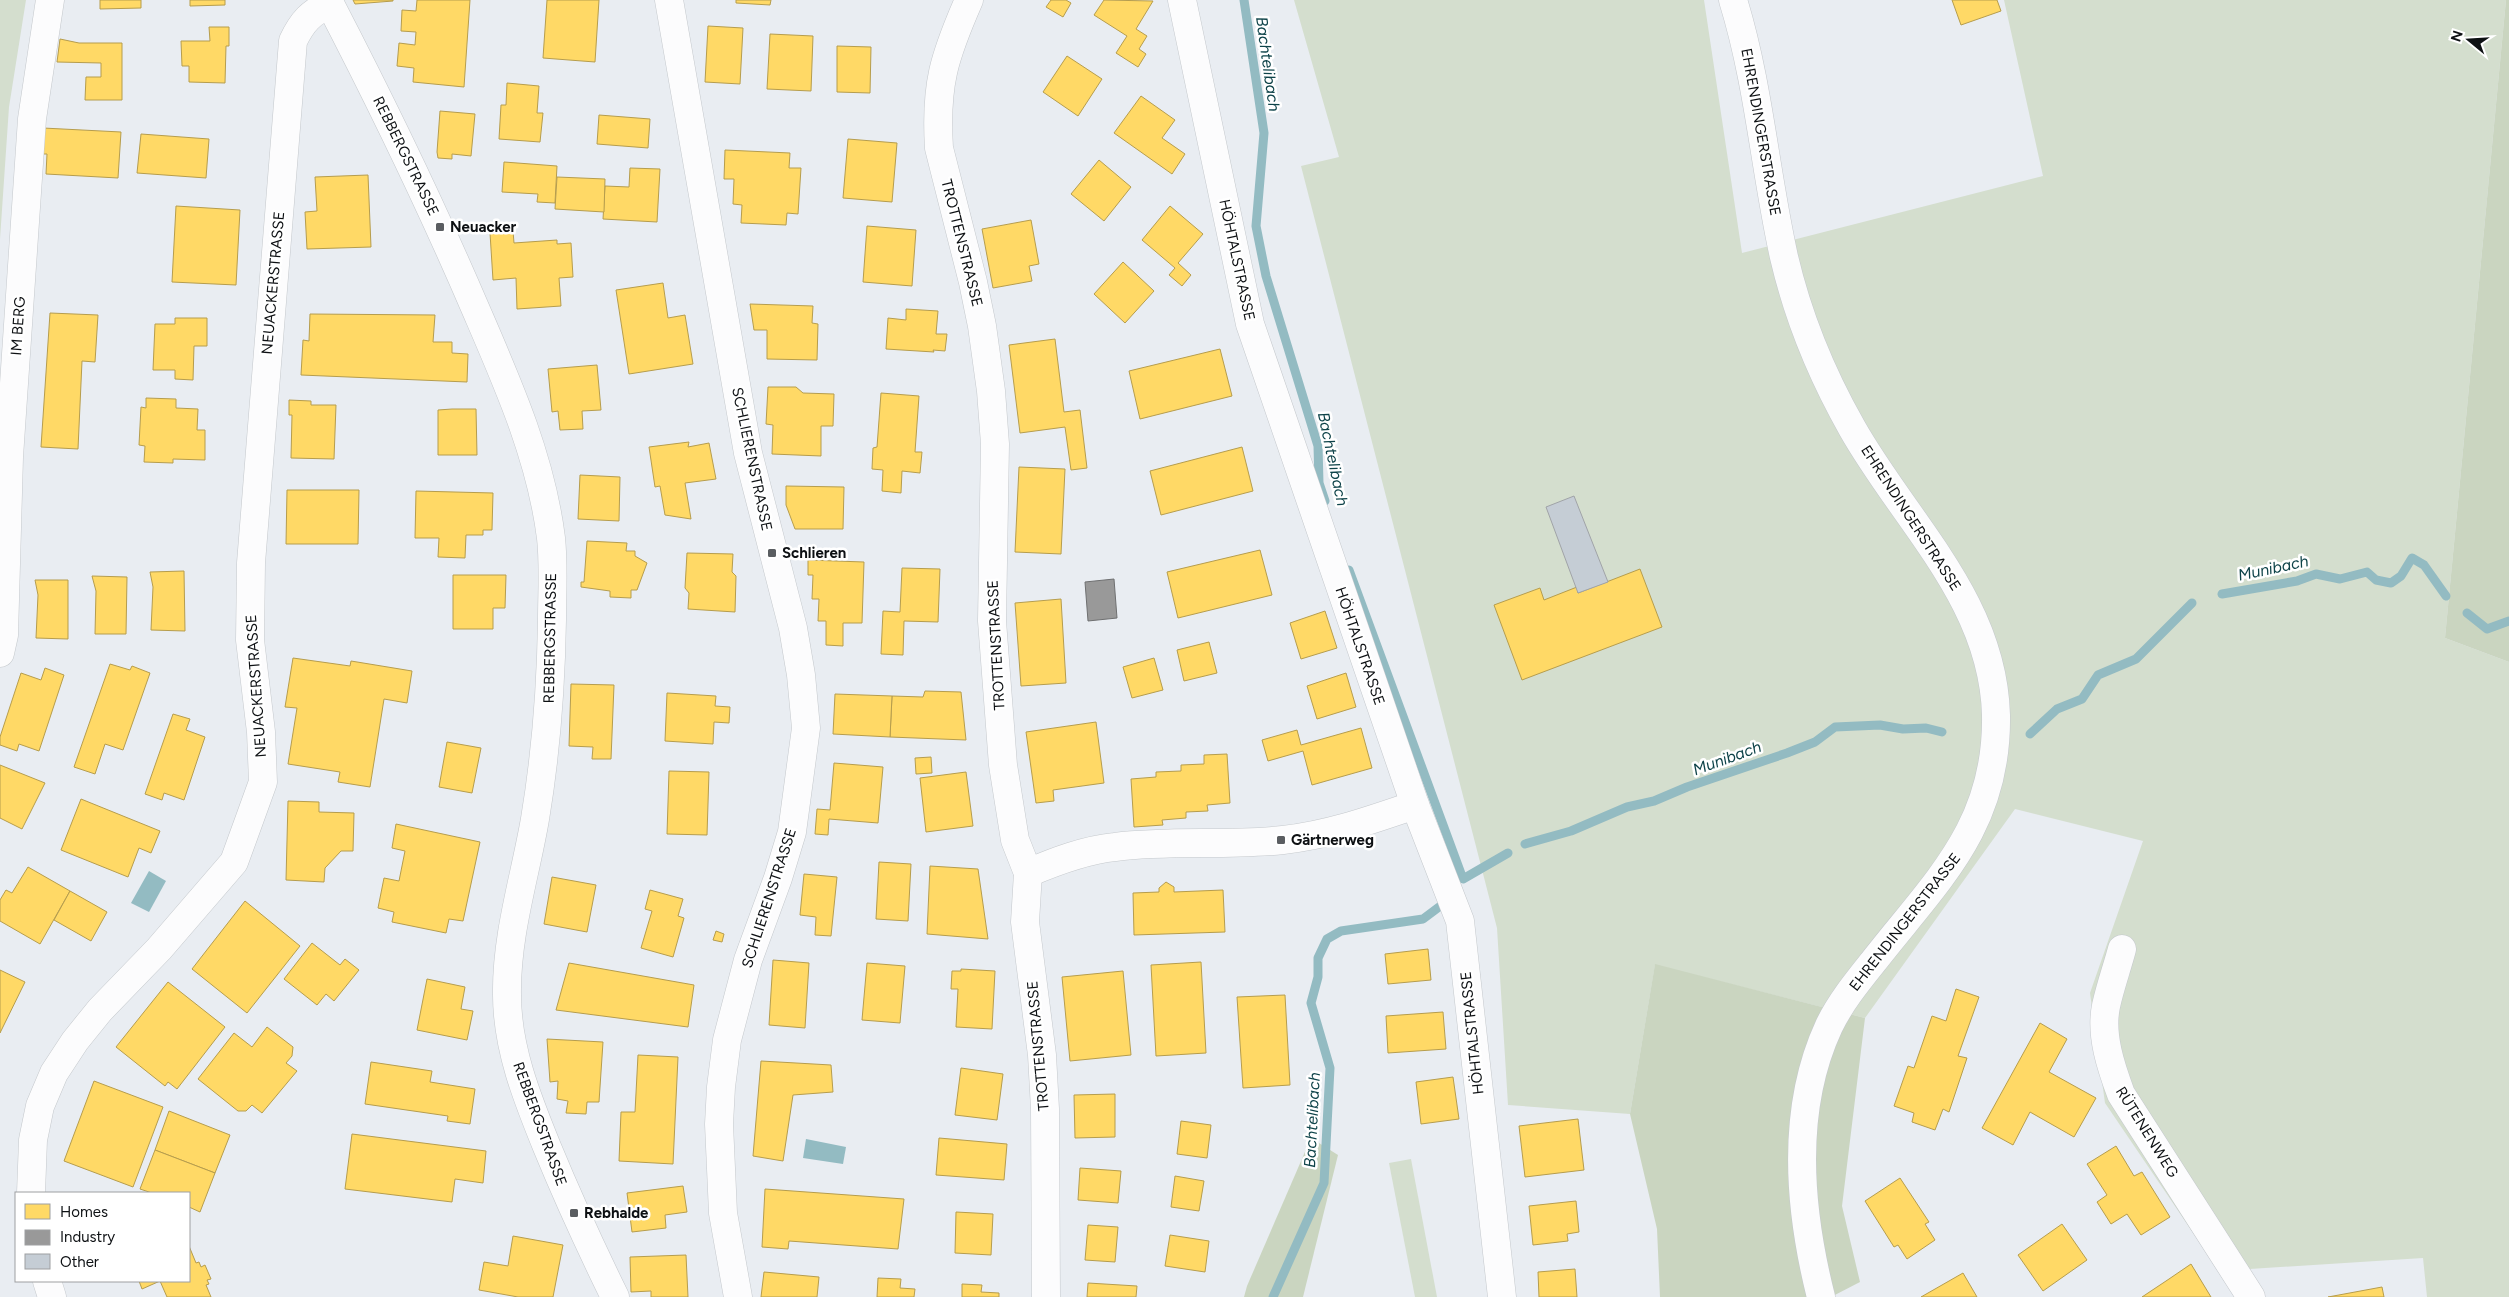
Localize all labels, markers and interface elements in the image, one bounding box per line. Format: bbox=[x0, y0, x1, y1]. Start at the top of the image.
water label: Bachtelibach bbox=[1252, 15, 1284, 113]
north arrow bbox=[2444, 15, 2494, 65]
text: N bbox=[2447, 28, 2467, 44]
street label: EHRENDINGERSTRASSE bbox=[1737, 47, 1785, 217]
street label: REBBERGSTRASSE bbox=[369, 93, 443, 219]
street label: TROTTENSTRASSE bbox=[937, 177, 987, 309]
street label: HÖHTALSTRASSE bbox=[1215, 198, 1259, 322]
street label: NEUACKERSTRASSE bbox=[258, 211, 288, 355]
place label: Neuacker bbox=[450, 218, 517, 236]
marker: Neuacker bbox=[434, 221, 446, 233]
street label: IM BERG bbox=[7, 296, 29, 356]
street label: SCHLIERENSTRASSE bbox=[728, 386, 776, 532]
water label: Bachtelibach bbox=[1314, 410, 1352, 508]
street label: EHRENDINGERSTRASSE bbox=[1857, 442, 1965, 594]
place label: Schlieren bbox=[782, 544, 846, 562]
marker: Schlieren bbox=[766, 547, 778, 559]
water label: Munibach bbox=[2236, 551, 2310, 585]
street label: REBBERGSTRASSE bbox=[540, 573, 560, 703]
street label: TROTTENSTRASSE bbox=[984, 579, 1008, 711]
street label: HÖHTALSTRASSE bbox=[1331, 585, 1389, 707]
street label: NEUACKERSTRASSE bbox=[242, 614, 270, 758]
water label: Munibach bbox=[1690, 737, 1764, 779]
street label: SCHLIERENSTRASSE bbox=[738, 826, 800, 970]
place label: Gärtnerweg bbox=[1291, 831, 1374, 849]
marker: Gärtnerweg bbox=[1275, 834, 1287, 846]
street label: EHRENDINGERSTRASSE bbox=[1846, 849, 1964, 995]
street label: HÖHTALSTRASSE bbox=[1457, 971, 1487, 1095]
street label: TROTTENSTRASSE bbox=[1023, 980, 1053, 1112]
street label: REBBERGSTRASSE bbox=[509, 1060, 571, 1188]
water label: Bachtelibach bbox=[1300, 1072, 1324, 1168]
street label: RÜTENENWEG bbox=[2112, 1083, 2182, 1181]
legend bbox=[15, 1192, 190, 1282]
text: Homes bbox=[60, 1203, 108, 1221]
place label: Rebhalde bbox=[584, 1204, 649, 1222]
marker: Rebhalde bbox=[568, 1207, 580, 1219]
text: Industry bbox=[60, 1228, 115, 1246]
text: Other bbox=[60, 1253, 99, 1271]

